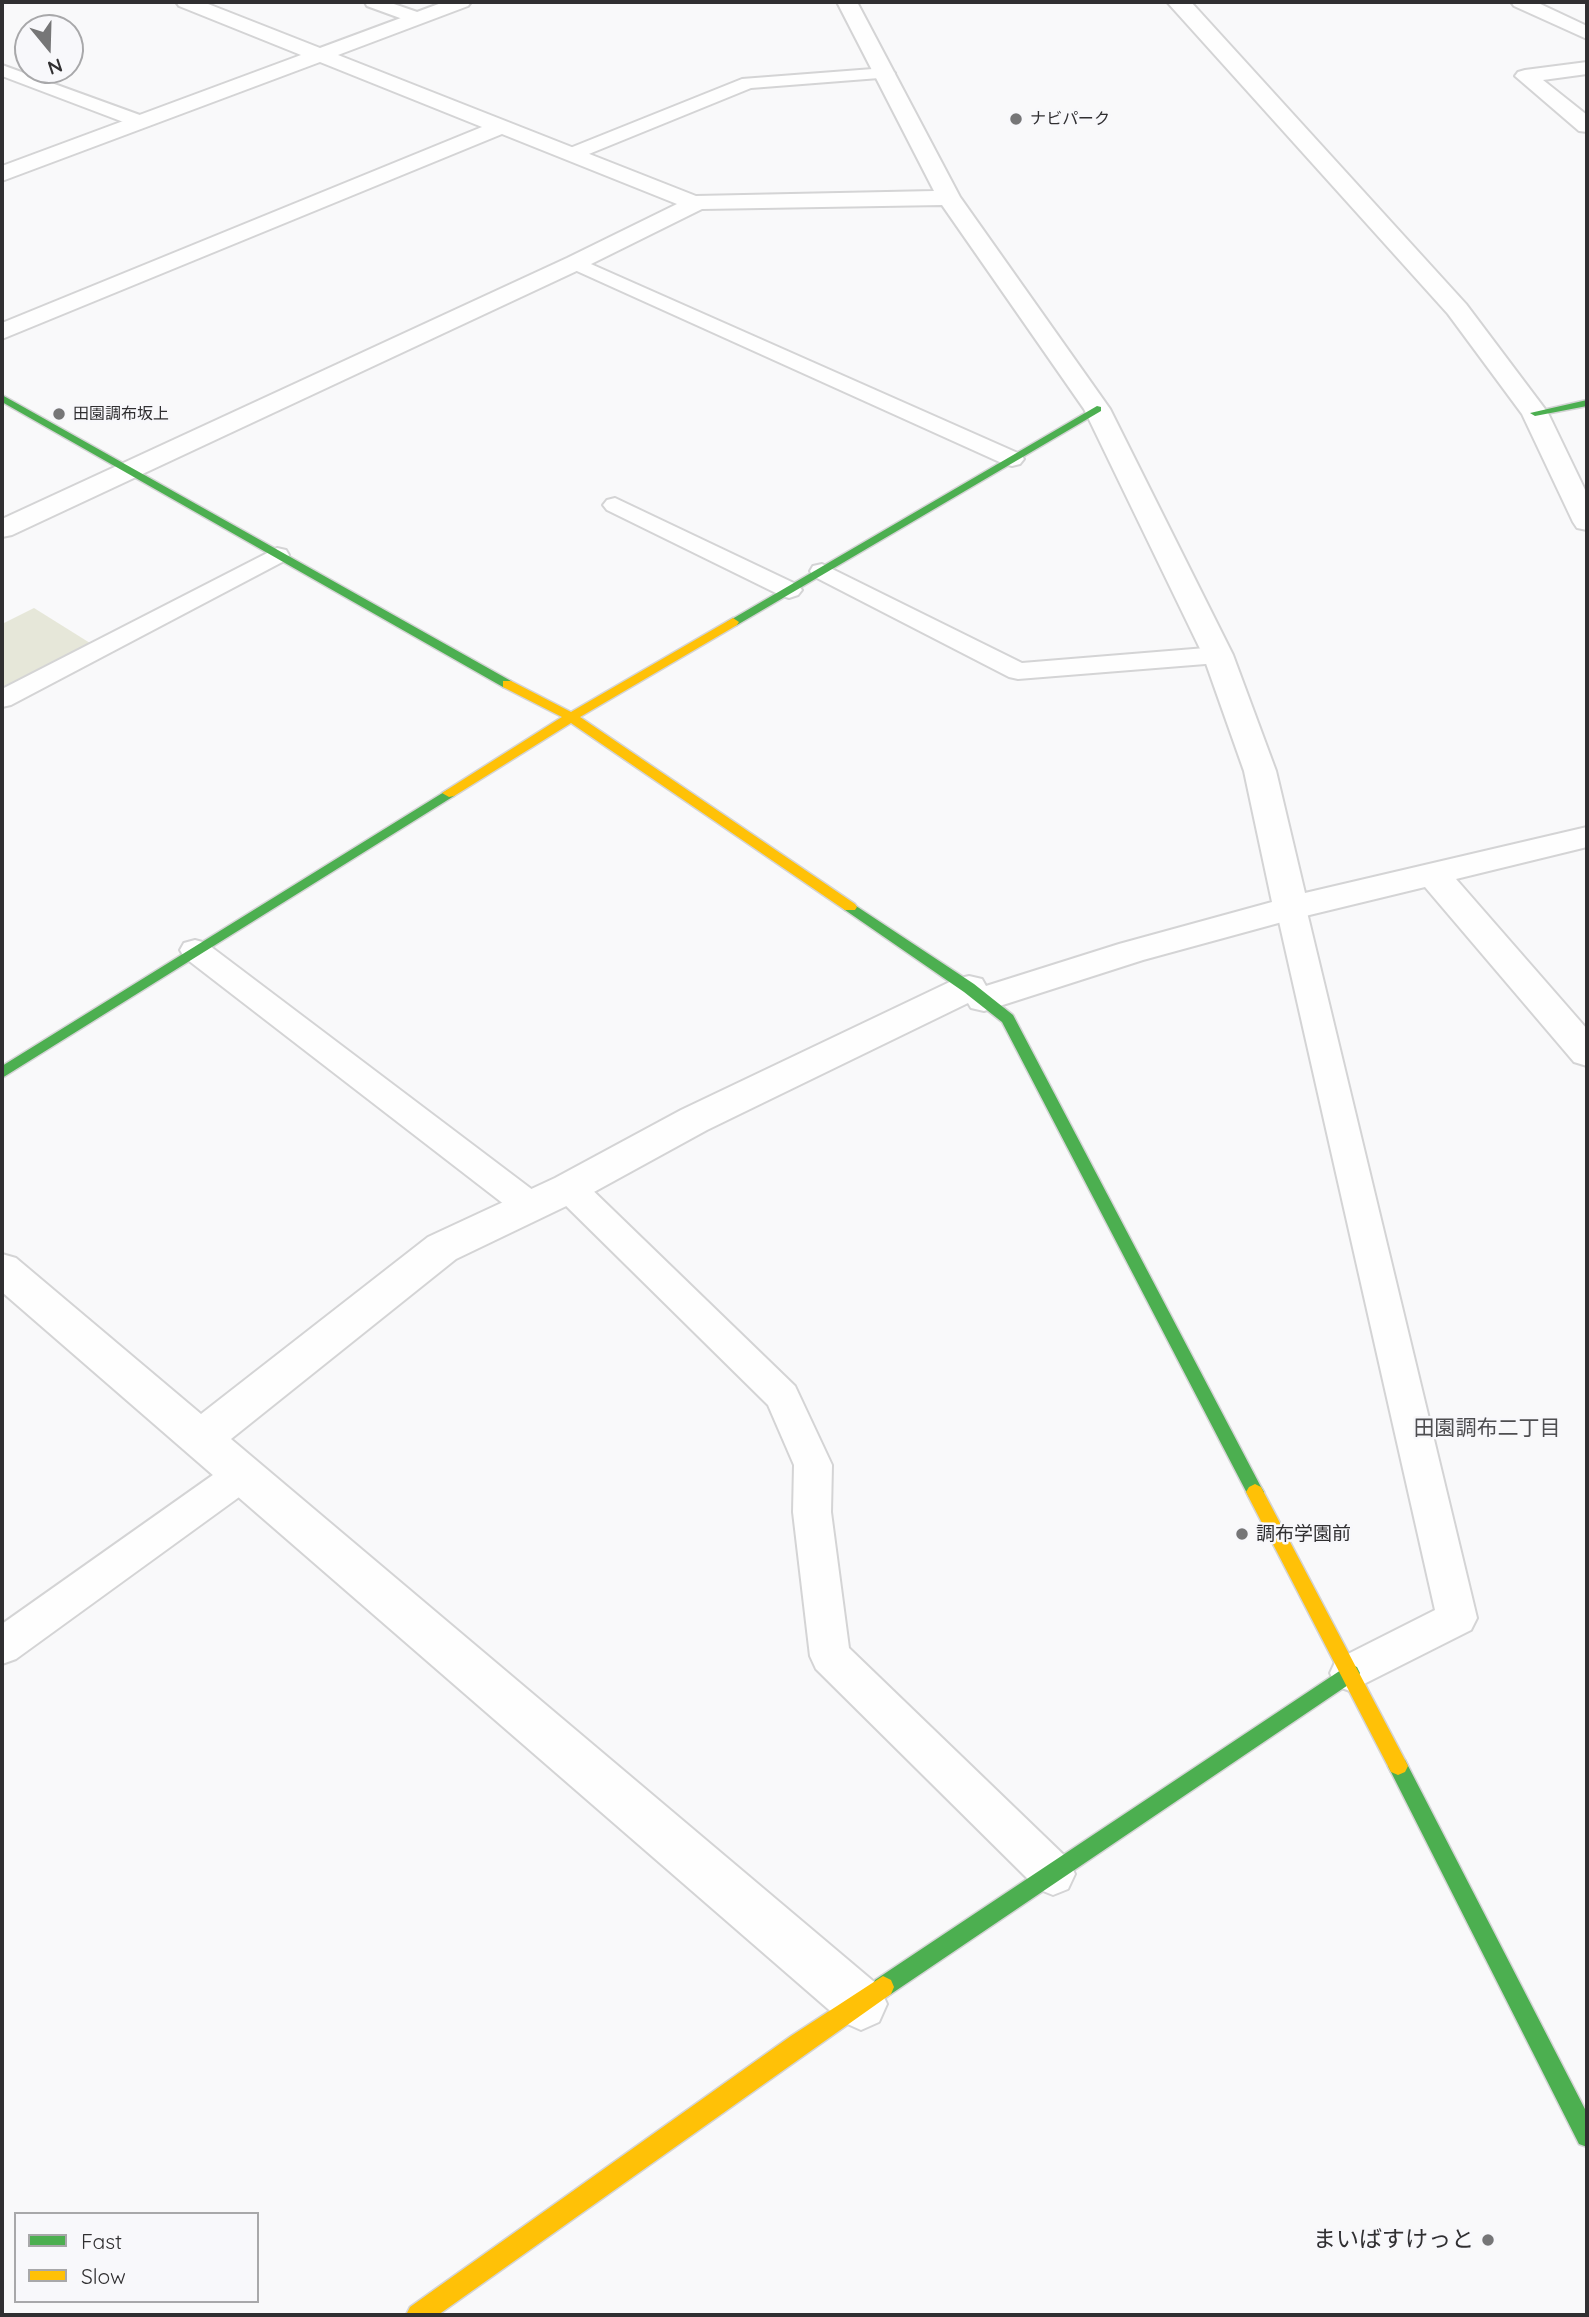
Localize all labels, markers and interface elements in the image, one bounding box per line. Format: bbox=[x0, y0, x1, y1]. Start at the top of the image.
north arrow bbox=[14, 14, 84, 84]
text: N bbox=[45, 53, 66, 81]
place label: ナビパーク bbox=[1030, 109, 1110, 129]
marker: ナビパーク bbox=[1008, 111, 1024, 127]
place label: 田園調布坂上 bbox=[73, 404, 169, 424]
marker: 田園調布坂上 bbox=[51, 406, 67, 422]
district label: 田園調布二丁目 bbox=[1414, 1416, 1560, 1442]
place label: 調布学園前 bbox=[1256, 1523, 1351, 1545]
marker: 調布学園前 bbox=[1234, 1526, 1250, 1542]
legend bbox=[14, 2212, 259, 2303]
place label: まいばすけっと bbox=[1313, 2226, 1474, 2254]
text: Fast bbox=[81, 2228, 122, 2254]
marker: まいばすけっと bbox=[1480, 2232, 1496, 2248]
text: Slow bbox=[81, 2263, 126, 2289]

